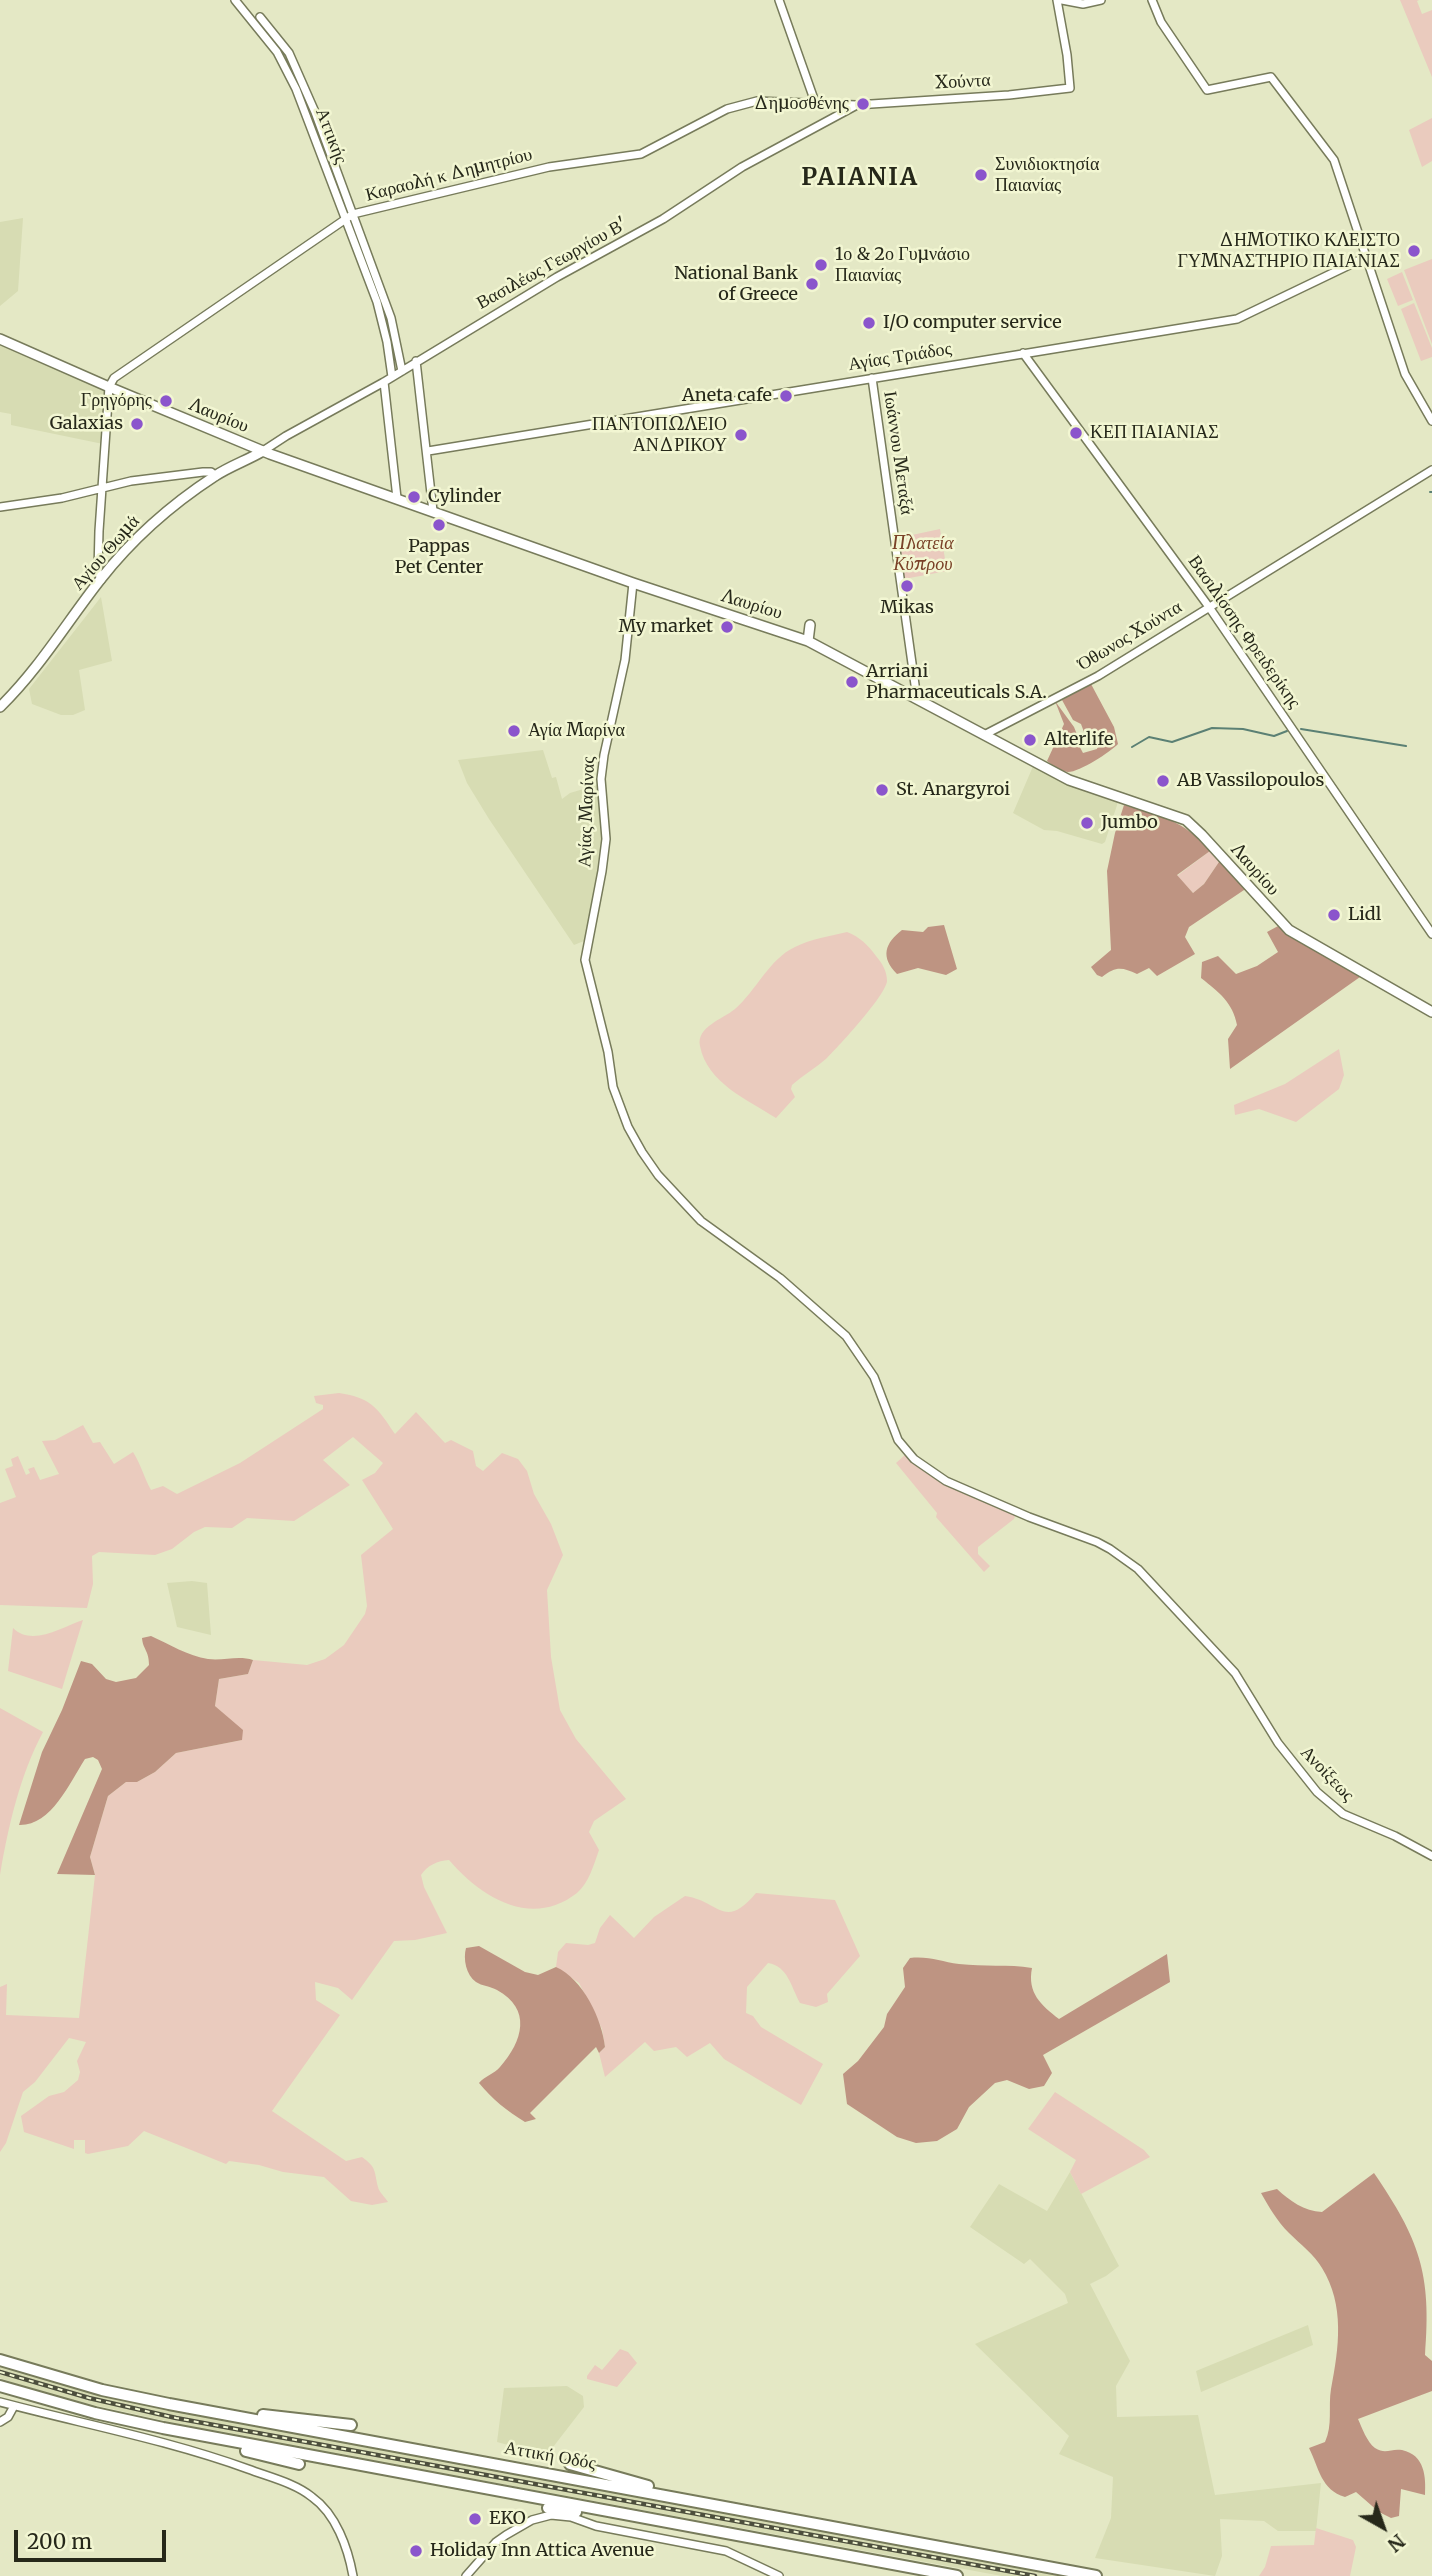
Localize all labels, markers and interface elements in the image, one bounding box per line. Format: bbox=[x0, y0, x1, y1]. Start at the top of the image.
street label: Χούντα bbox=[935, 70, 991, 94]
place label: Δημοσθένης bbox=[753, 93, 849, 115]
marker: Δημοσθένης bbox=[855, 96, 871, 112]
street label: Αττικής bbox=[311, 105, 351, 167]
street label: Καραολή κ Δημητρίου bbox=[363, 144, 535, 206]
place label: Συνιδιοκτησία Παιανίας bbox=[995, 154, 1099, 196]
district label: PAIANIA bbox=[802, 164, 918, 192]
marker: Συνιδιοκτησία Παιανίας bbox=[973, 167, 989, 183]
street label: Βασιλέως Γεωργίου Β' bbox=[473, 214, 631, 314]
place label: ΔΗΜΟΤΙΚΟ ΚΛΕΙΣΤΟ ΓΥΜΝΑΣΤΗΡΙΟ ΠΑΙΑΝΙΑΣ bbox=[1178, 230, 1400, 272]
marker: ΔΗΜΟΤΙΚΟ ΚΛΕΙΣΤΟ ΓΥΜΝΑΣΤΗΡΙΟ ΠΑΙΑΝΙΑΣ bbox=[1406, 243, 1422, 259]
place label: 1ο & 2ο Γυμνάσιο Παιανίας bbox=[835, 244, 970, 286]
marker: 1ο & 2ο Γυμνάσιο Παιανίας bbox=[813, 257, 829, 273]
place label: National Bank of Greece bbox=[674, 263, 798, 306]
marker: National Bank of Greece bbox=[804, 276, 820, 292]
place label: I/O computer service bbox=[883, 312, 1062, 334]
marker: I/O computer service bbox=[861, 315, 877, 331]
street label: Αγίας Τριάδος bbox=[847, 338, 953, 376]
place label: Aneta cafe bbox=[682, 385, 772, 407]
marker: Aneta cafe bbox=[778, 388, 794, 404]
place label: Γρηγόρης bbox=[81, 390, 152, 412]
street label: Ιωάννου Μεταξά bbox=[879, 390, 917, 516]
marker: Γρηγόρης bbox=[158, 393, 174, 409]
street label: Λαυρίου bbox=[186, 394, 252, 438]
place label: Galaxias bbox=[50, 413, 123, 435]
place label: ΠΑΝΤΟΠΩΛΕΙΟ ΑΝΔΡΙΚΟΥ bbox=[592, 414, 727, 457]
marker: Galaxias bbox=[129, 416, 145, 432]
place label: ΚΕΠ ΠΑΙΑΝΙΑΣ bbox=[1090, 422, 1219, 444]
marker: ΚΕΠ ΠΑΙΑΝΙΑΣ bbox=[1068, 425, 1084, 441]
marker: ΠΑΝΤΟΠΩΛΕΙΟ ΑΝΔΡΙΚΟΥ bbox=[733, 427, 749, 443]
place label: Cylinder bbox=[428, 486, 501, 508]
marker: Cylinder bbox=[406, 489, 422, 505]
street label: Αγίου Θωμά bbox=[68, 511, 144, 595]
marker: Pappas Pet Center bbox=[431, 517, 447, 533]
park label: Πλατεία Κύπρου bbox=[892, 533, 954, 576]
place label: Pappas Pet Center bbox=[395, 536, 483, 578]
street label: Βασιλίσσης Φρειδερίκης bbox=[1183, 551, 1305, 713]
marker: Mikas bbox=[899, 578, 915, 594]
street label: Λαυρίου bbox=[719, 586, 785, 624]
street label: Όθωνος Χούντα bbox=[1074, 596, 1186, 676]
place label: Mikas bbox=[880, 597, 934, 619]
place label: My market bbox=[619, 616, 713, 638]
marker: My market bbox=[719, 619, 735, 635]
place label: Arriani Pharmaceuticals S.A. bbox=[866, 661, 1047, 704]
marker: Arriani Pharmaceuticals S.A. bbox=[844, 674, 860, 690]
place label: Αγία Μαρίνα bbox=[528, 720, 625, 742]
marker: Αγία Μαρίνα bbox=[506, 723, 522, 739]
place label: Alterlife bbox=[1044, 729, 1113, 751]
marker: Alterlife bbox=[1022, 732, 1038, 748]
street label: Αγίας Μαρίνας bbox=[574, 756, 600, 868]
place label: AB Vassilopoulos bbox=[1177, 770, 1324, 792]
marker: AB Vassilopoulos bbox=[1155, 773, 1171, 789]
place label: St. Anargyroi bbox=[896, 779, 1010, 801]
marker: St. Anargyroi bbox=[874, 782, 890, 798]
place label: Jumbo bbox=[1101, 812, 1158, 834]
marker: Jumbo bbox=[1079, 815, 1095, 831]
street label: Λαυρίου bbox=[1226, 840, 1284, 900]
place label: Lidl bbox=[1348, 904, 1381, 926]
marker: Lidl bbox=[1326, 907, 1342, 923]
street label: Ανοίξεως bbox=[1296, 1742, 1358, 1806]
street label: Αττική Οδός bbox=[502, 2437, 598, 2475]
north arrow bbox=[1348, 2492, 1418, 2562]
place label: EKO bbox=[489, 2508, 526, 2530]
marker: EKO bbox=[467, 2511, 483, 2527]
scale bar bbox=[18, 2516, 170, 2560]
text: 200 m bbox=[27, 2528, 92, 2555]
text: N bbox=[1383, 2529, 1410, 2557]
place label: Holiday Inn Attica Avenue bbox=[430, 2540, 654, 2562]
marker: Holiday Inn Attica Avenue bbox=[408, 2543, 424, 2559]

